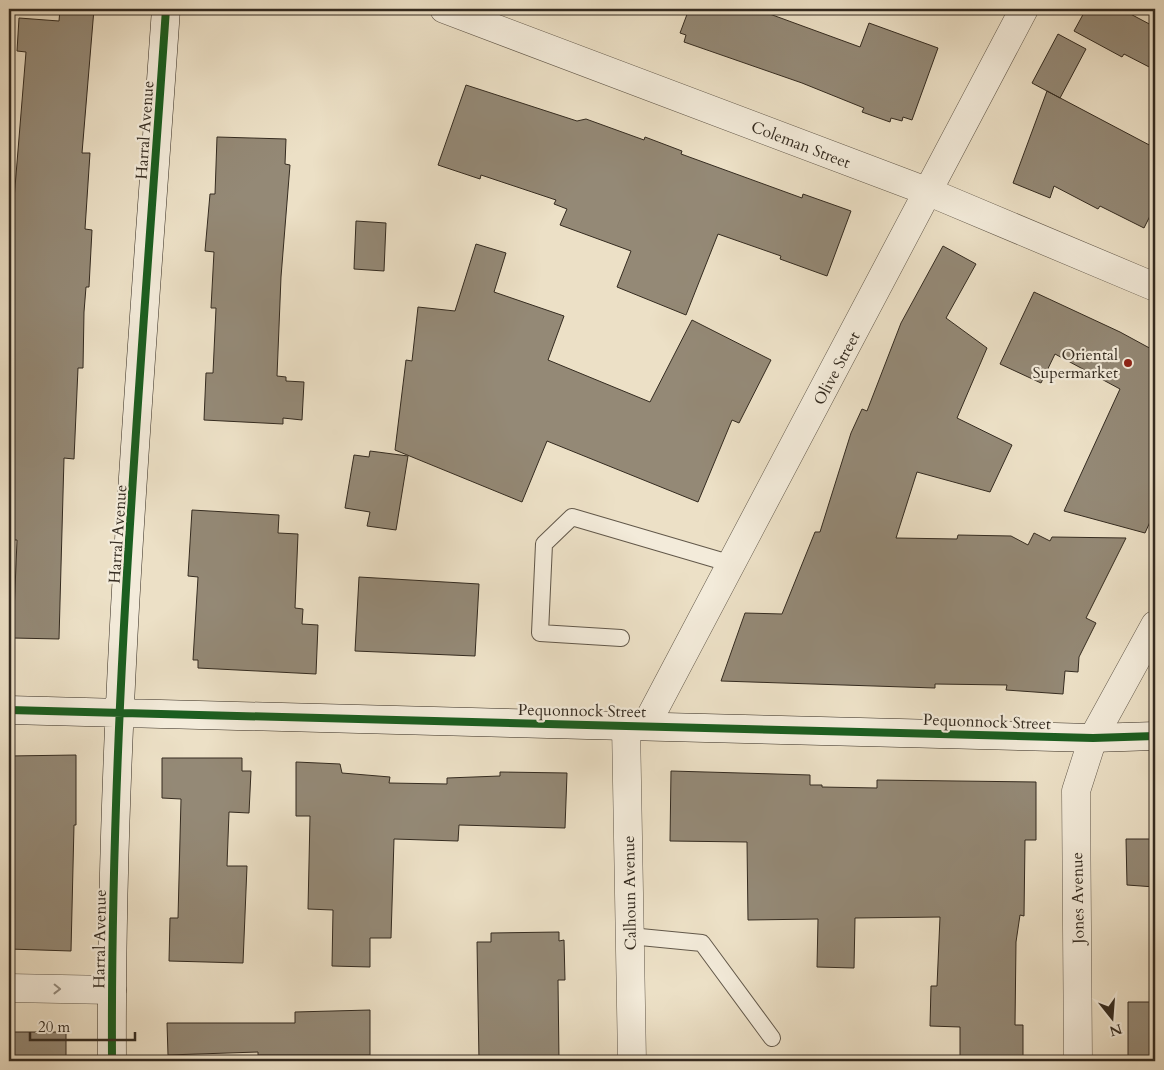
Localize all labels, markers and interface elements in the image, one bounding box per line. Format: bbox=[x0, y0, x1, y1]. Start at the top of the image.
street label: Harral Avenue bbox=[131, 80, 159, 180]
street label: Coleman Street bbox=[748, 116, 853, 174]
street label: Olive Street bbox=[808, 328, 866, 409]
place label: Oriental Supermarket bbox=[1032, 344, 1118, 384]
marker: Oriental Supermarket bbox=[1122, 357, 1134, 369]
street label: Harral Avenue bbox=[104, 484, 132, 584]
street label: Pequonnock Street bbox=[518, 699, 646, 723]
street label: Pequonnock Street bbox=[923, 709, 1051, 735]
street label: Calhoun Avenue bbox=[618, 835, 642, 951]
street label: Jones Avenue bbox=[1066, 852, 1090, 946]
street label: Harral Avenue bbox=[88, 889, 112, 989]
one-way arrow bbox=[54, 984, 62, 994]
north arrow bbox=[1086, 992, 1136, 1042]
scale bar bbox=[30, 1010, 135, 1042]
text: 20 m bbox=[38, 1017, 70, 1037]
text: N bbox=[1107, 1019, 1124, 1041]

